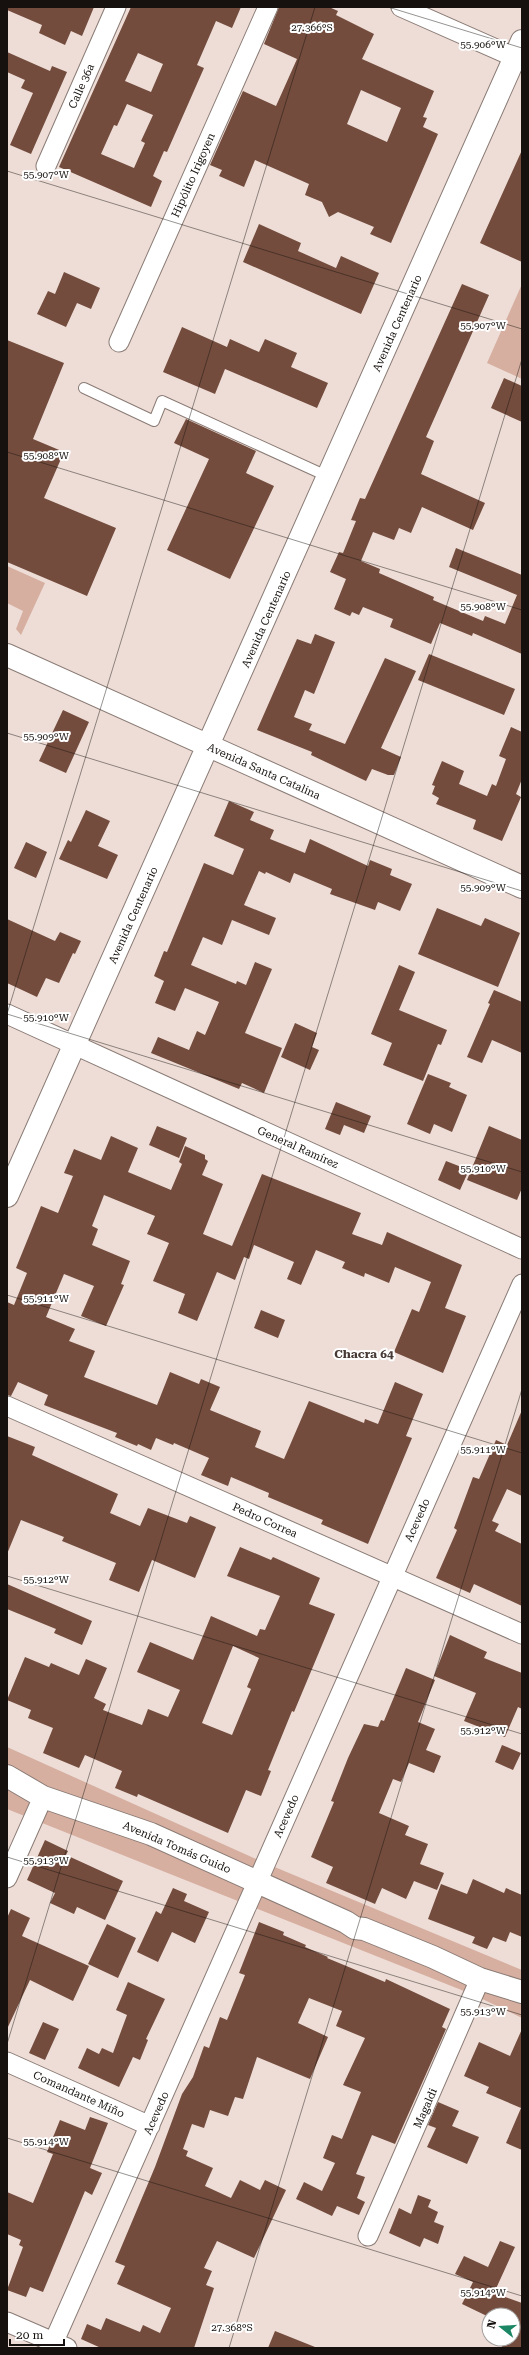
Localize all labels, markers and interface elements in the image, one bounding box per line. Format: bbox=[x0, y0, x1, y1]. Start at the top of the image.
text: 27.366°S bbox=[291, 22, 333, 33]
text: 55.906°W bbox=[460, 39, 507, 50]
street label: Calle 36a bbox=[66, 62, 97, 111]
street label: Hipólito Irigoyen bbox=[169, 131, 218, 219]
text: 55.907°W bbox=[23, 169, 70, 180]
street label: Avenida Centenario bbox=[370, 272, 425, 374]
text: 55.907°W bbox=[460, 320, 507, 331]
text: 55.908°W bbox=[23, 450, 70, 461]
street label: Avenida Centenario bbox=[239, 568, 294, 670]
text: 55.908°W bbox=[460, 601, 507, 612]
text: 55.909°W bbox=[23, 731, 70, 742]
street label: Avenida Santa Catalina bbox=[205, 741, 322, 802]
street label: Avenida Centenario bbox=[106, 864, 161, 966]
text: 55.909°W bbox=[460, 882, 507, 893]
text: 55.910°W bbox=[23, 1012, 70, 1023]
street label: General Ramírez bbox=[255, 1124, 340, 1171]
text: 55.910°W bbox=[460, 1163, 507, 1174]
text: 55.911°W bbox=[23, 1293, 70, 1304]
district label: Chacra 64 bbox=[334, 1347, 394, 1361]
text: 55.911°W bbox=[460, 1444, 507, 1455]
street label: Acevedo bbox=[402, 1496, 433, 1544]
street label: Pedro Correa bbox=[230, 1500, 299, 1541]
text: 55.912°W bbox=[23, 1574, 70, 1585]
text: 55.912°W bbox=[460, 1725, 507, 1736]
street label: Acevedo bbox=[271, 1792, 302, 1840]
street label: Avenida Tomás Guido bbox=[121, 1819, 233, 1876]
text: 55.913°W bbox=[23, 1855, 70, 1866]
text: 55.913°W bbox=[460, 2006, 507, 2017]
street label: Comandante Miño bbox=[31, 2068, 127, 2121]
street label: Magaldi bbox=[411, 2086, 440, 2130]
street label: Acevedo bbox=[141, 2089, 172, 2137]
text: 55.914°W bbox=[23, 2136, 70, 2147]
text: 55.914°W bbox=[460, 2287, 507, 2298]
north arrow bbox=[481, 2307, 521, 2347]
text: N bbox=[484, 2318, 500, 2330]
scale bar bbox=[10, 2321, 64, 2347]
text: 27.368°S bbox=[211, 2322, 253, 2333]
text: 20 m bbox=[16, 2328, 43, 2342]

